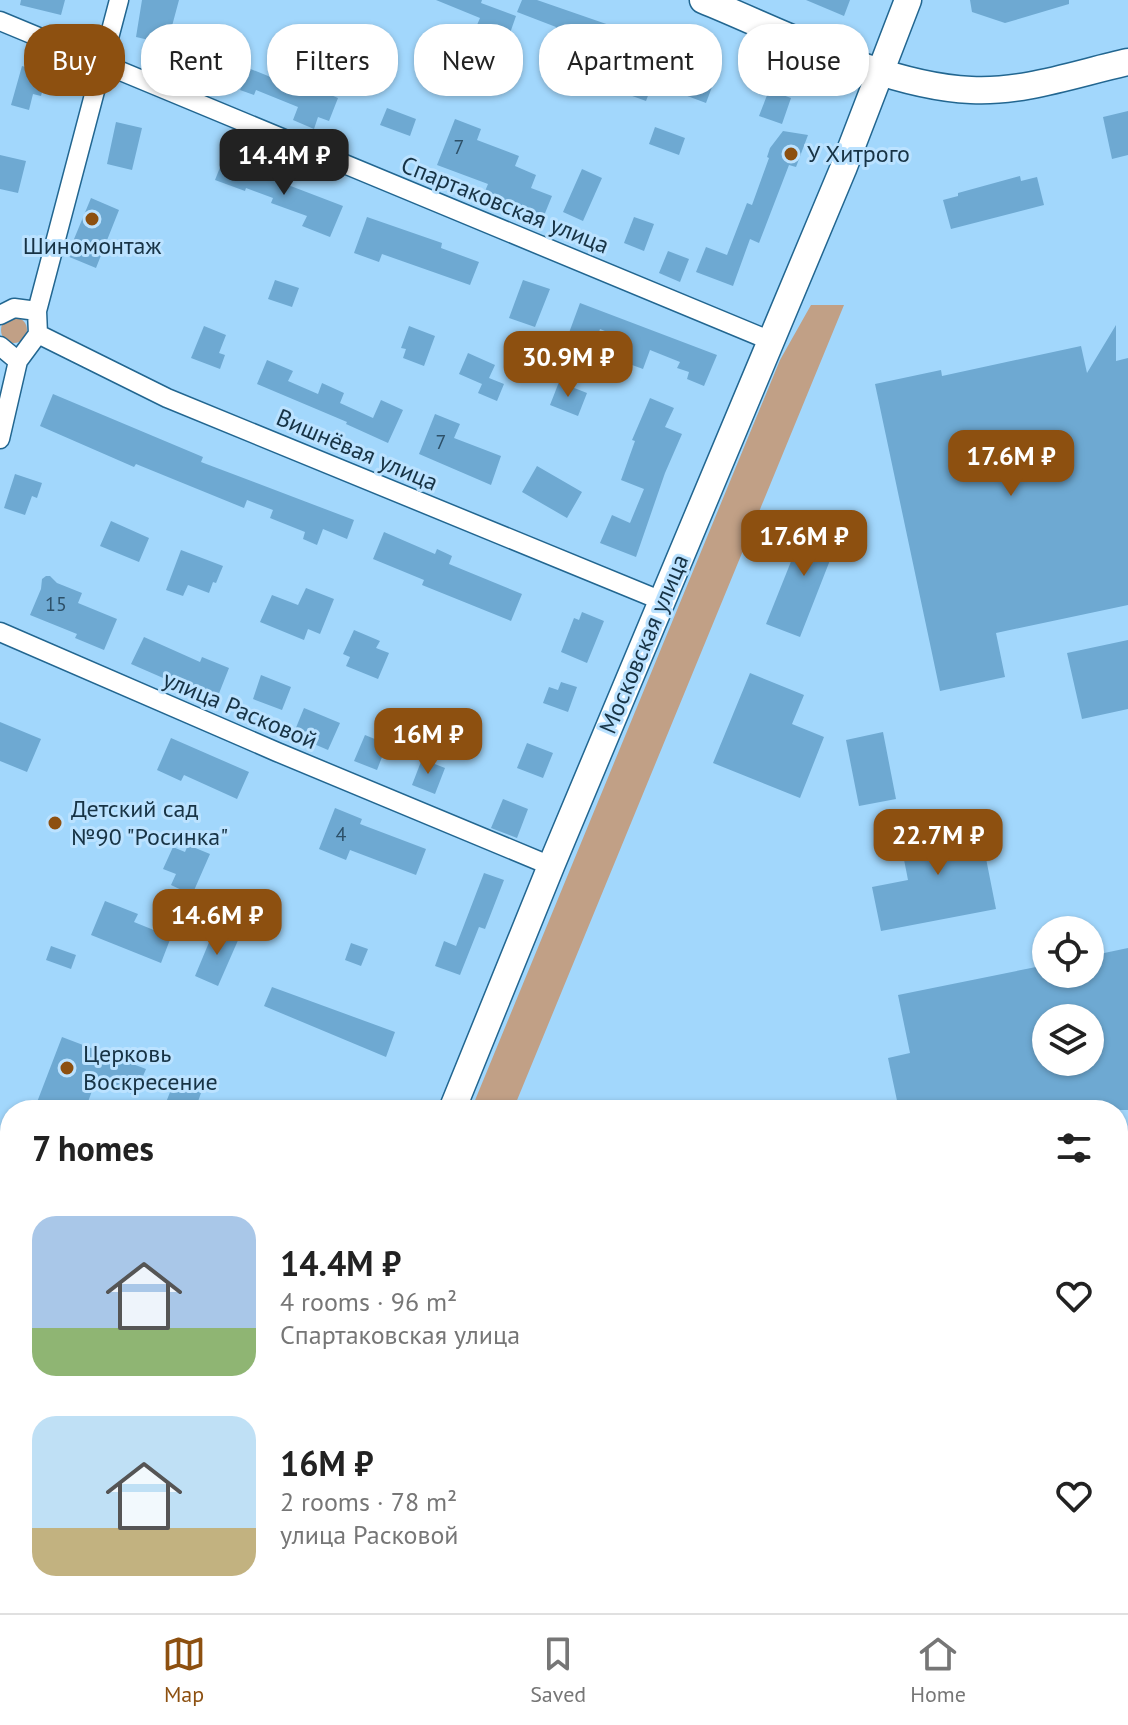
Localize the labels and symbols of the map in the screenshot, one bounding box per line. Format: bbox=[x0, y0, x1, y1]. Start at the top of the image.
pin: 14.4M ₽ bbox=[210, 129, 358, 197]
house number: 7 bbox=[454, 134, 464, 160]
place label: У Хитрого bbox=[807, 138, 910, 169]
marker: У Хитрого bbox=[782, 145, 800, 163]
street label: Спартаковская улица bbox=[397, 149, 614, 260]
marker: Шиномонтаж bbox=[83, 210, 101, 228]
place label: Шиномонтаж bbox=[23, 230, 161, 261]
pin: 30.9M ₽ bbox=[494, 331, 642, 399]
street label: Вишнёвая улица bbox=[272, 402, 443, 498]
house number: 7 bbox=[436, 429, 446, 455]
pin: 17.6M ₽ bbox=[937, 430, 1085, 498]
pin: 17.6M ₽ bbox=[730, 510, 878, 578]
street label: Московская улица bbox=[592, 549, 695, 738]
house number: 15 bbox=[45, 591, 67, 617]
street label: улица Расковой bbox=[158, 663, 322, 756]
pin: 16M ₽ bbox=[372, 708, 484, 776]
place label: Детский сад №90 "Росинка" bbox=[71, 793, 228, 852]
pin: 22.7M ₽ bbox=[864, 809, 1012, 877]
marker: Детский сад №90 "Росинка" bbox=[46, 814, 64, 832]
house number: 4 bbox=[336, 821, 347, 847]
pin: 14.6M ₽ bbox=[143, 889, 291, 957]
place label: Церковь Воскресение bbox=[83, 1038, 218, 1097]
marker: Церковь Воскресение bbox=[58, 1059, 76, 1077]

